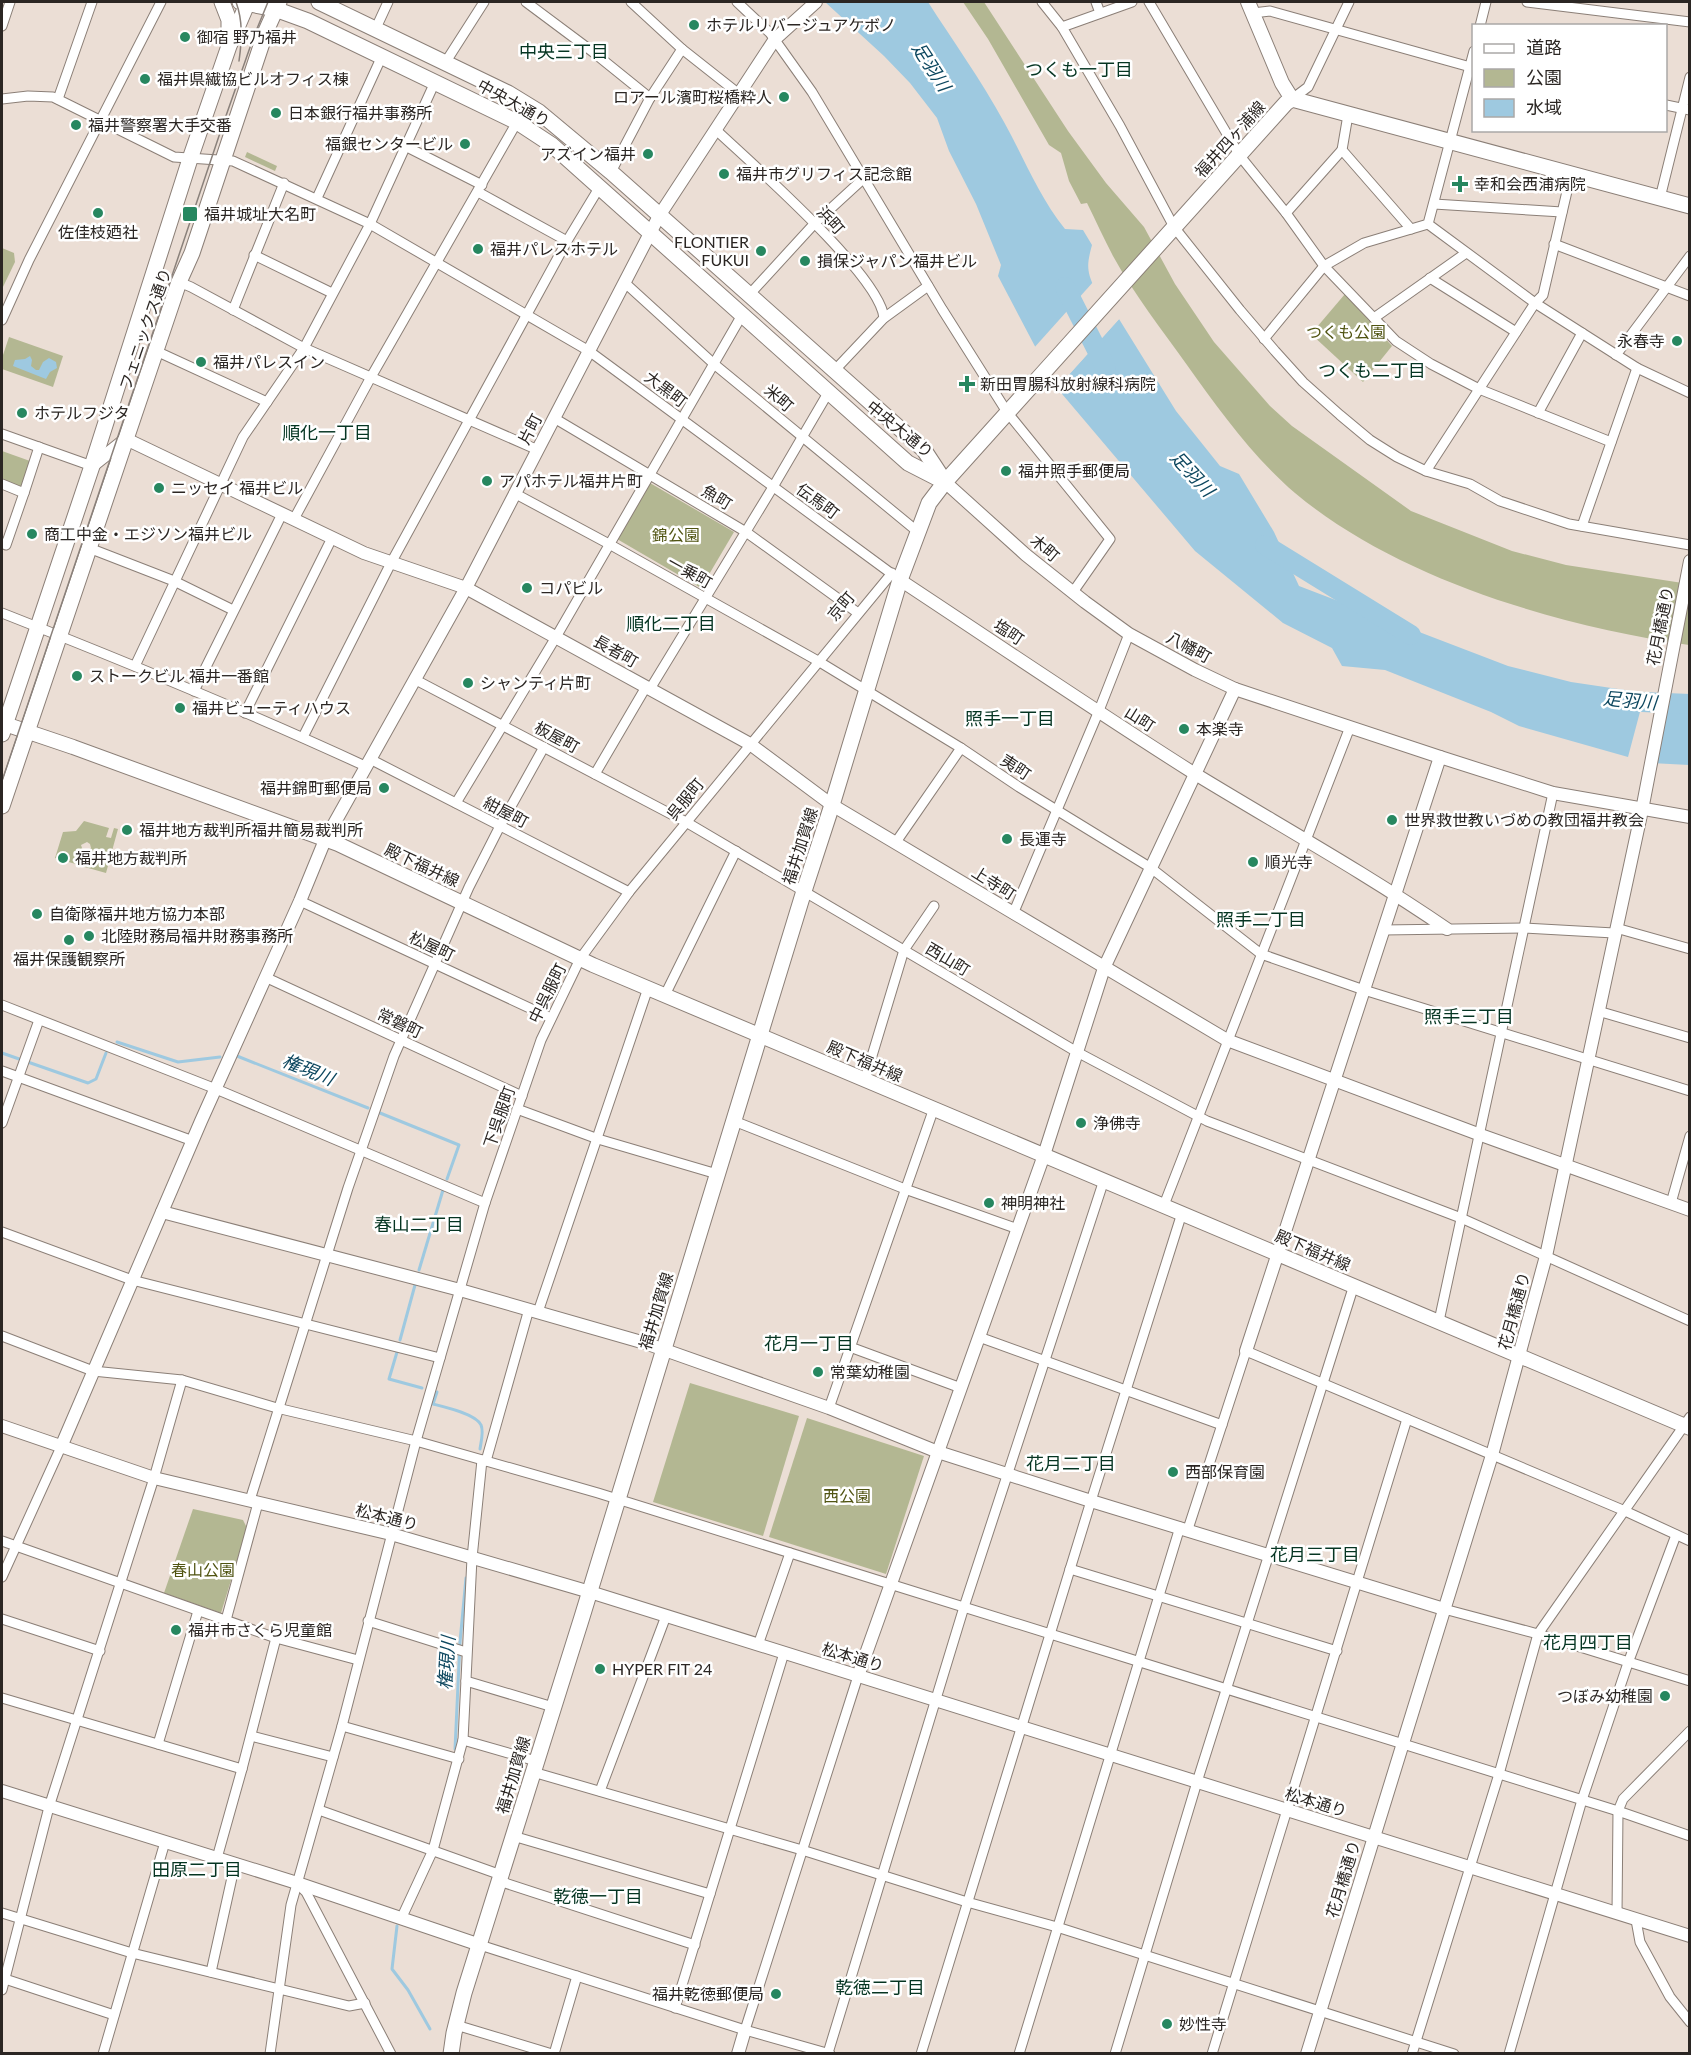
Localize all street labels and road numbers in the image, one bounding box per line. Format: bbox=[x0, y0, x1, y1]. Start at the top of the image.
street label: 中央大通り bbox=[475, 75, 554, 130]
street label: 福井四ヶ浦線 bbox=[1190, 97, 1269, 181]
street label: 浜町 bbox=[814, 201, 849, 238]
street label: フェニックス通り bbox=[115, 265, 174, 392]
street label: 大黒町 bbox=[641, 367, 691, 411]
street label: 米町 bbox=[761, 380, 798, 415]
street label: 中央大通り bbox=[863, 396, 937, 461]
street label: 片町 bbox=[514, 410, 545, 447]
street label: 伝馬町 bbox=[793, 479, 843, 522]
street label: 魚町 bbox=[699, 480, 736, 513]
street label: 木町 bbox=[1027, 530, 1064, 565]
street label: 一乗町 bbox=[665, 552, 716, 592]
street label: 花月橋通り bbox=[1643, 585, 1676, 667]
street label: 京町 bbox=[823, 587, 858, 624]
street label: 塩町 bbox=[991, 615, 1028, 648]
street label: 八幡町 bbox=[1164, 627, 1215, 666]
street label: 長者町 bbox=[591, 631, 642, 671]
street label: 山町 bbox=[1122, 702, 1159, 735]
street label: 板屋町 bbox=[532, 717, 583, 756]
street label: 夷町 bbox=[998, 750, 1035, 783]
street label: 呉服町 bbox=[662, 774, 707, 823]
street label: 紺屋町 bbox=[481, 792, 532, 831]
street label: 福井加賀線 bbox=[778, 805, 821, 887]
street label: 殿下福井線 bbox=[382, 839, 462, 890]
street label: 上寺町 bbox=[969, 862, 1020, 903]
street label: 松屋町 bbox=[406, 927, 458, 964]
street label: 西山町 bbox=[923, 938, 974, 979]
street label: 中呉服町 bbox=[524, 960, 569, 1026]
street label: 常磐町 bbox=[374, 1004, 426, 1041]
street label: 殿下福井線 bbox=[825, 1036, 906, 1085]
street label: 下呉服町 bbox=[479, 1083, 518, 1150]
street label: 殿下福井線 bbox=[1273, 1225, 1354, 1274]
street label: 福井加賀線 bbox=[635, 1270, 676, 1352]
street label: 花月橋通り bbox=[1494, 1270, 1533, 1352]
street label: 松本通り bbox=[354, 1500, 420, 1533]
street label: 松本通り bbox=[820, 1638, 887, 1675]
street label: 福井加賀線 bbox=[492, 1734, 533, 1816]
street label: 松本通り bbox=[1283, 1783, 1350, 1820]
street label: 花月橋通り bbox=[1322, 1838, 1363, 1920]

